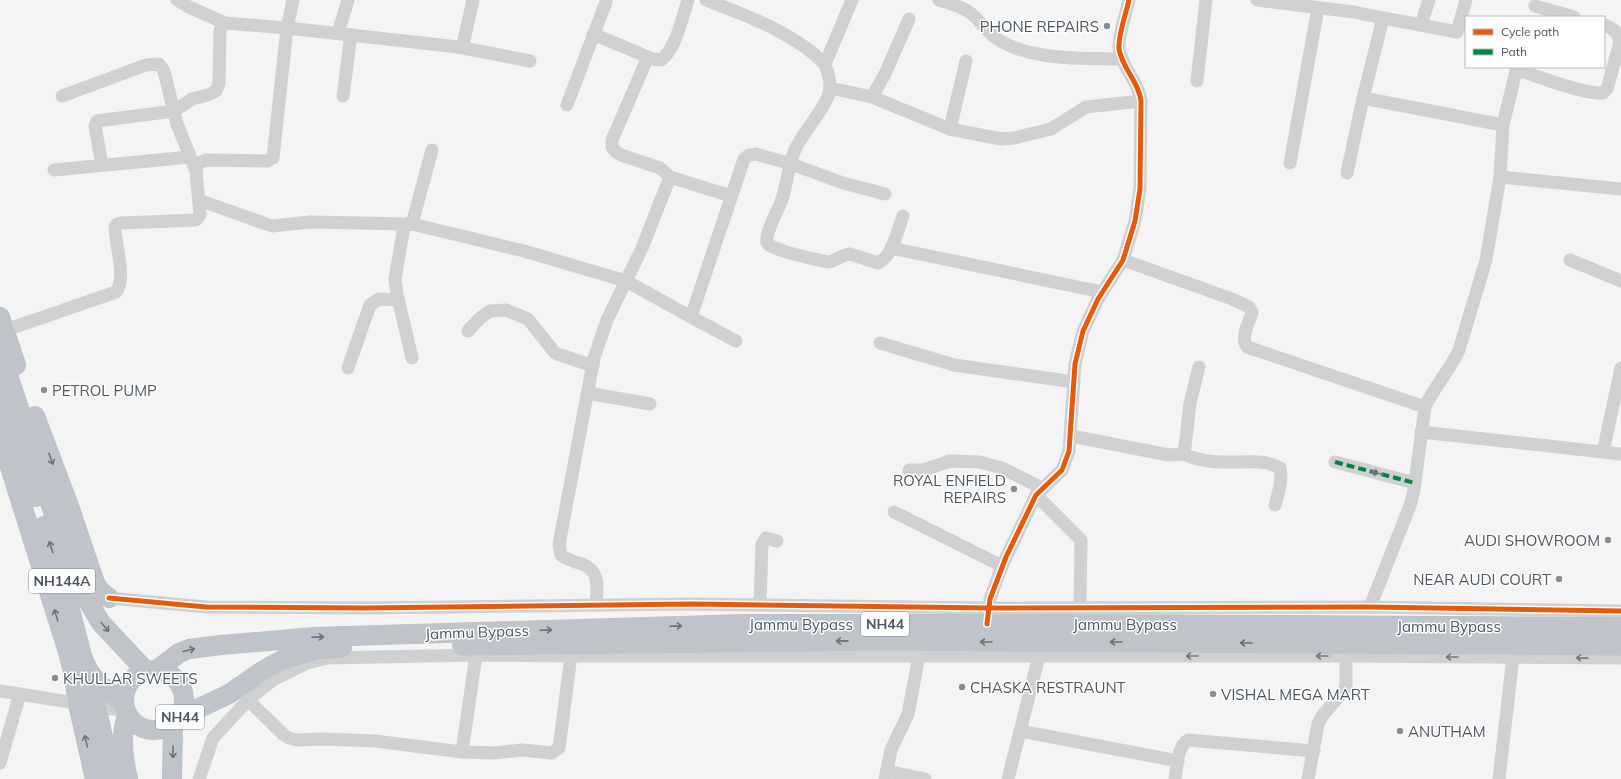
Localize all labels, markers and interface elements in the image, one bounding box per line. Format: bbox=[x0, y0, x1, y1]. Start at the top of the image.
legend bbox=[1465, 16, 1605, 68]
place label: PHONE REPAIRS bbox=[980, 17, 1099, 36]
marker: PHONE REPAIRS bbox=[1102, 21, 1112, 31]
text: Cycle path bbox=[1501, 24, 1559, 39]
text: Path bbox=[1501, 44, 1527, 59]
place label: PETROL PUMP bbox=[52, 381, 157, 400]
marker: PETROL PUMP bbox=[39, 385, 49, 395]
one-way arrow bbox=[48, 453, 56, 465]
one-way arrow bbox=[1371, 469, 1384, 476]
place label: ROYAL ENFIELD REPAIRS bbox=[893, 471, 1006, 507]
marker: ROYAL ENFIELD REPAIRS bbox=[1009, 484, 1019, 494]
place label: AUDI SHOWROOM bbox=[1464, 531, 1600, 550]
marker: AUDI SHOWROOM bbox=[1603, 535, 1613, 545]
one-way arrow bbox=[47, 541, 54, 554]
road number: NH144A bbox=[29, 569, 95, 593]
place label: NEAR AUDI COURT bbox=[1413, 570, 1551, 589]
marker: NEAR AUDI COURT bbox=[1554, 574, 1564, 584]
one-way arrow bbox=[52, 609, 60, 621]
road number: NH44 bbox=[861, 612, 909, 636]
street label: Jammu Bypass bbox=[749, 615, 853, 634]
street label: Jammu Bypass bbox=[1073, 615, 1177, 634]
street label: Jammu Bypass bbox=[1397, 617, 1501, 636]
street label: Jammu Bypass bbox=[425, 621, 529, 643]
one-way arrow bbox=[101, 622, 110, 632]
one-way arrow bbox=[669, 623, 682, 630]
one-way arrow bbox=[539, 626, 552, 634]
one-way arrow bbox=[311, 633, 324, 641]
one-way arrow bbox=[836, 637, 849, 645]
one-way arrow bbox=[980, 638, 993, 646]
one-way arrow bbox=[1110, 638, 1123, 646]
one-way arrow bbox=[1240, 639, 1253, 647]
one-way arrow bbox=[182, 645, 195, 653]
one-way arrow bbox=[1186, 652, 1199, 660]
one-way arrow bbox=[1316, 652, 1329, 660]
one-way arrow bbox=[1446, 653, 1459, 661]
one-way arrow bbox=[1576, 654, 1589, 662]
place label: KHULLAR SWEETS bbox=[63, 669, 198, 688]
marker: KHULLAR SWEETS bbox=[50, 673, 60, 683]
place label: CHASKA RESTRAUNT bbox=[970, 678, 1126, 697]
marker: CHASKA RESTRAUNT bbox=[957, 682, 967, 692]
place label: VISHAL MEGA MART bbox=[1221, 685, 1370, 704]
marker: VISHAL MEGA MART bbox=[1208, 689, 1218, 699]
road number: NH44 bbox=[156, 705, 204, 729]
place label: ANUTHAM bbox=[1408, 722, 1486, 741]
marker: ANUTHAM bbox=[1395, 726, 1405, 736]
one-way arrow bbox=[82, 735, 90, 748]
one-way arrow bbox=[169, 745, 177, 758]

